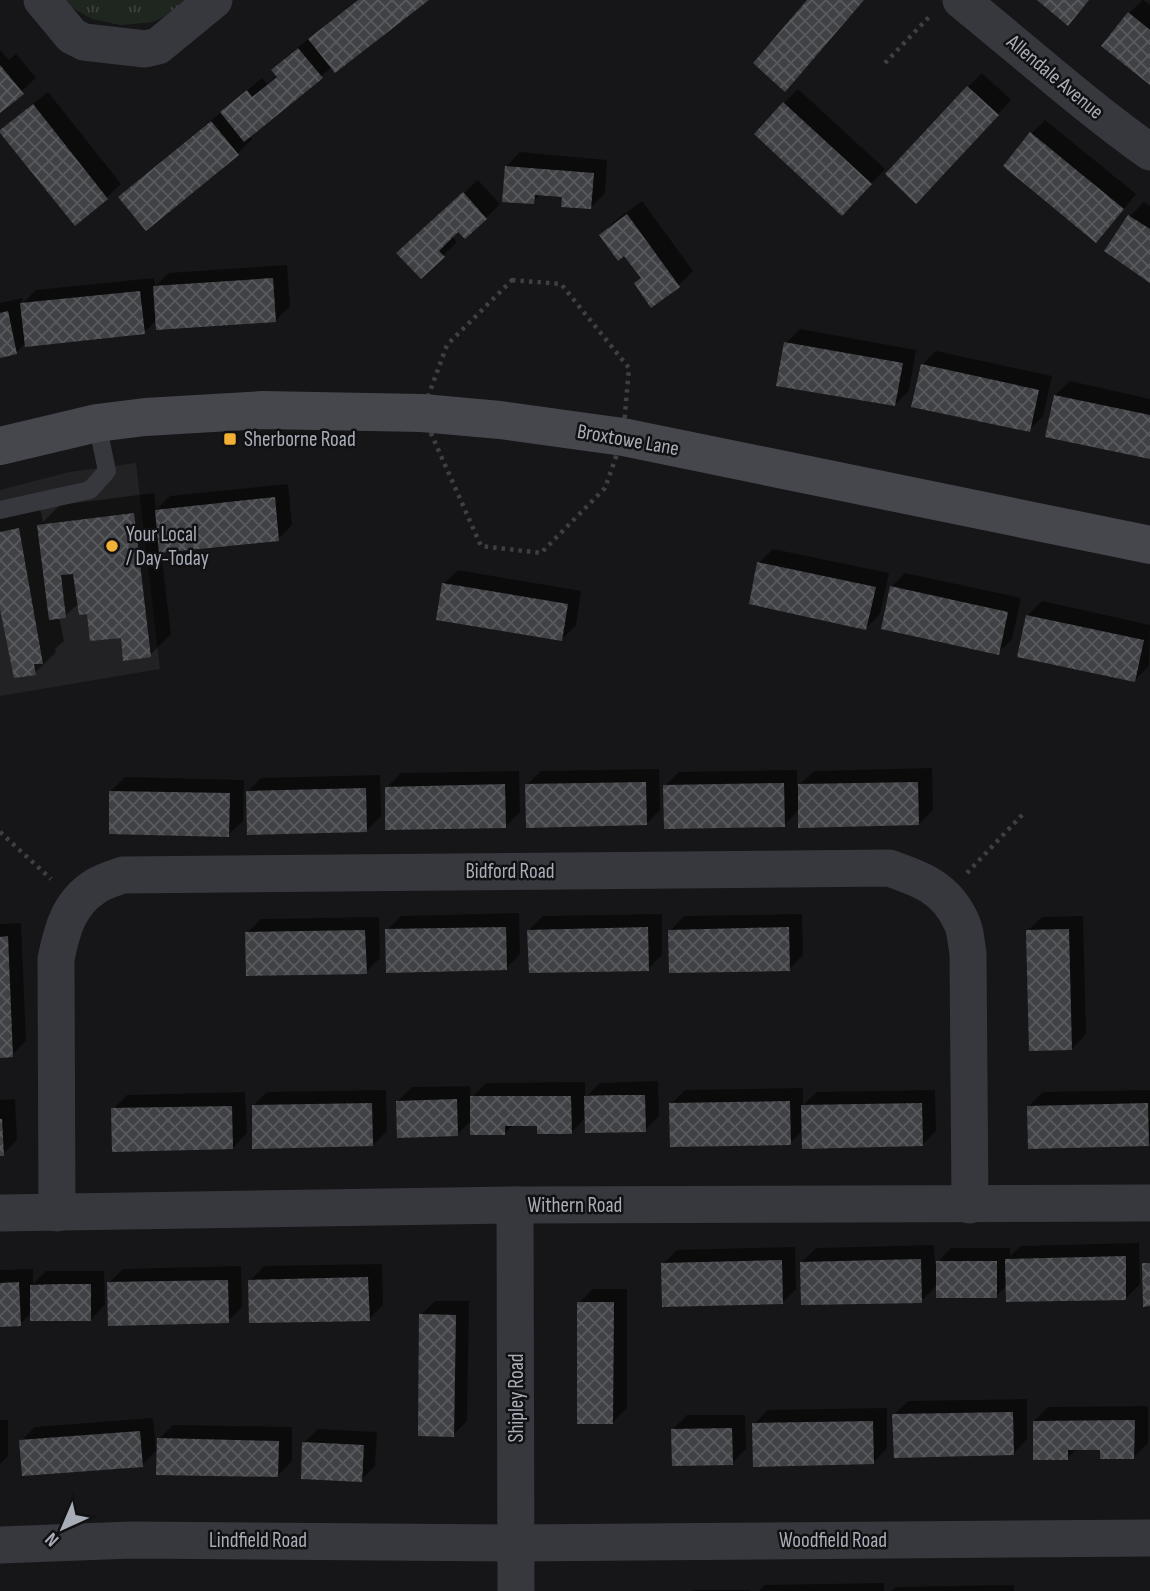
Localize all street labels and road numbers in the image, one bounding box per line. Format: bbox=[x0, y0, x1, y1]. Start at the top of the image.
street label: Allendale Avenue bbox=[1001, 29, 1108, 125]
street label: Broxtowe Lane bbox=[575, 419, 681, 461]
street label: Bidford Road bbox=[465, 859, 555, 884]
street label: Withern Road bbox=[528, 1193, 622, 1218]
street label: Shipley Road bbox=[504, 1353, 529, 1443]
street label: Lindfield Road bbox=[209, 1528, 307, 1553]
street label: Woodfield Road bbox=[779, 1528, 887, 1553]

